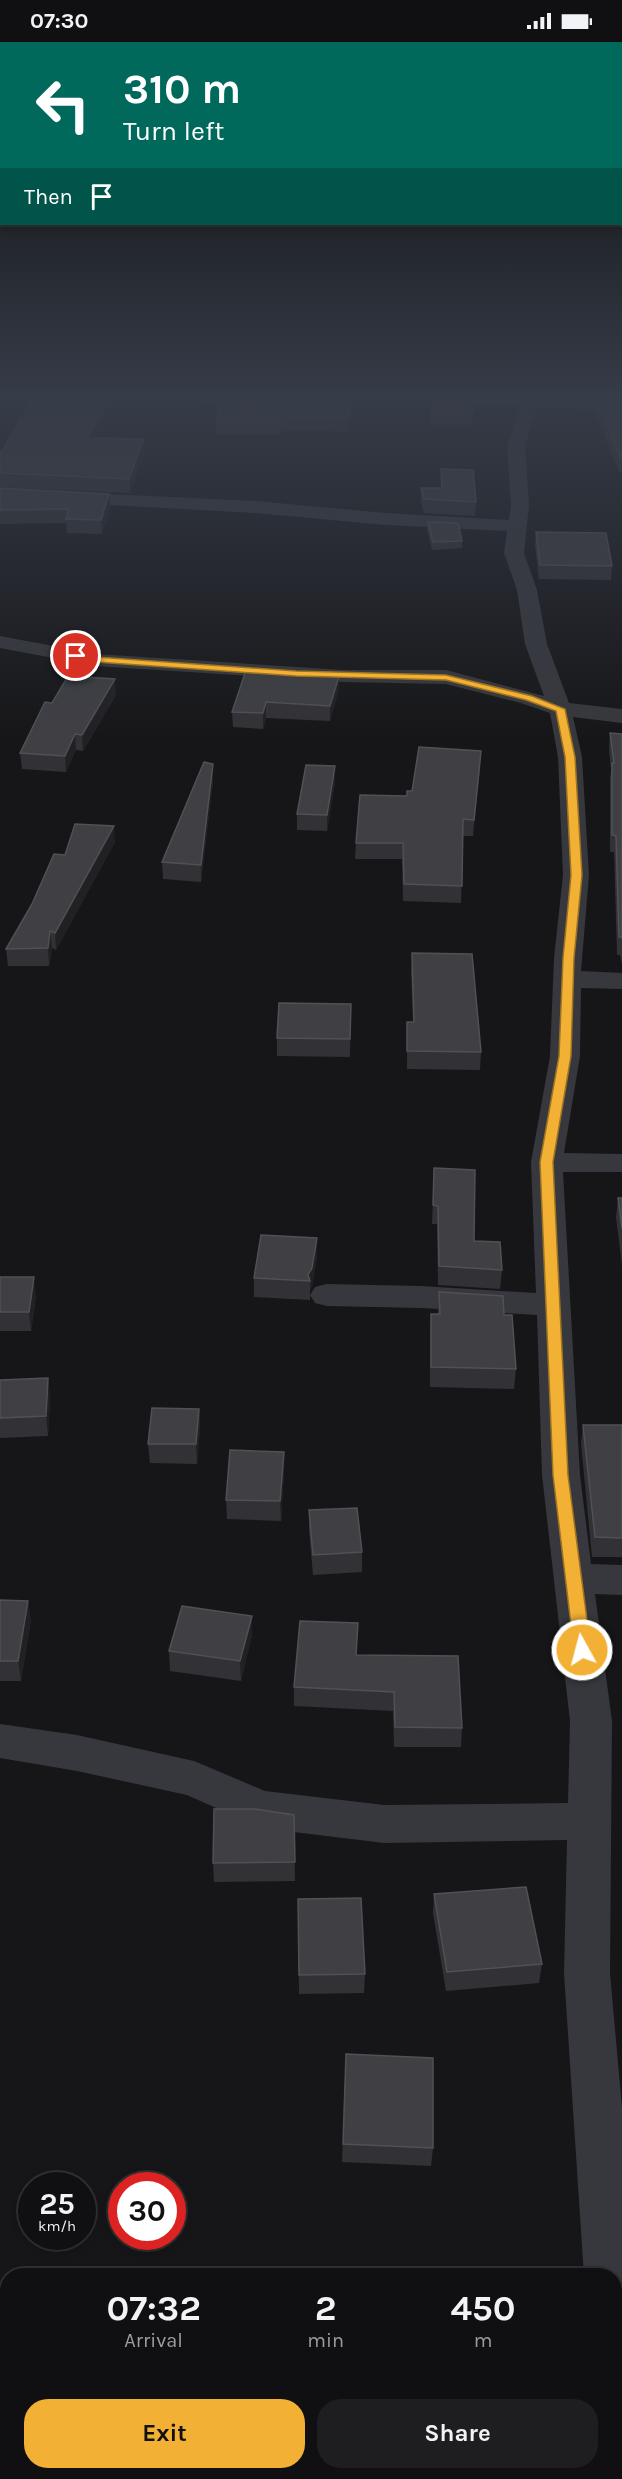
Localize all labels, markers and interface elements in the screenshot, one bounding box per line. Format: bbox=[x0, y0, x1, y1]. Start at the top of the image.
text: 07:30 bbox=[30, 8, 88, 34]
text: 310 m bbox=[123, 64, 241, 114]
icon: left bbox=[24, 66, 102, 144]
text: Turn left bbox=[123, 115, 224, 147]
icon: arrive bbox=[85, 180, 118, 213]
text: Then bbox=[24, 184, 73, 210]
pin bbox=[50, 630, 101, 681]
icon: arrive bbox=[59, 639, 92, 672]
position arrow bbox=[550, 1618, 614, 1682]
speed limit sign: 30 bbox=[108, 2172, 186, 2250]
text: 25 bbox=[39, 2186, 75, 2222]
text: km/h bbox=[38, 2217, 76, 2235]
text: 07:32 bbox=[106, 2287, 201, 2329]
text: 2 bbox=[315, 2287, 337, 2329]
text: 450 bbox=[450, 2287, 516, 2329]
text: Arrival bbox=[124, 2329, 183, 2352]
text: min bbox=[307, 2329, 344, 2352]
text: m bbox=[474, 2329, 492, 2352]
button: Exit bbox=[24, 2399, 305, 2468]
button: Share bbox=[317, 2399, 598, 2468]

